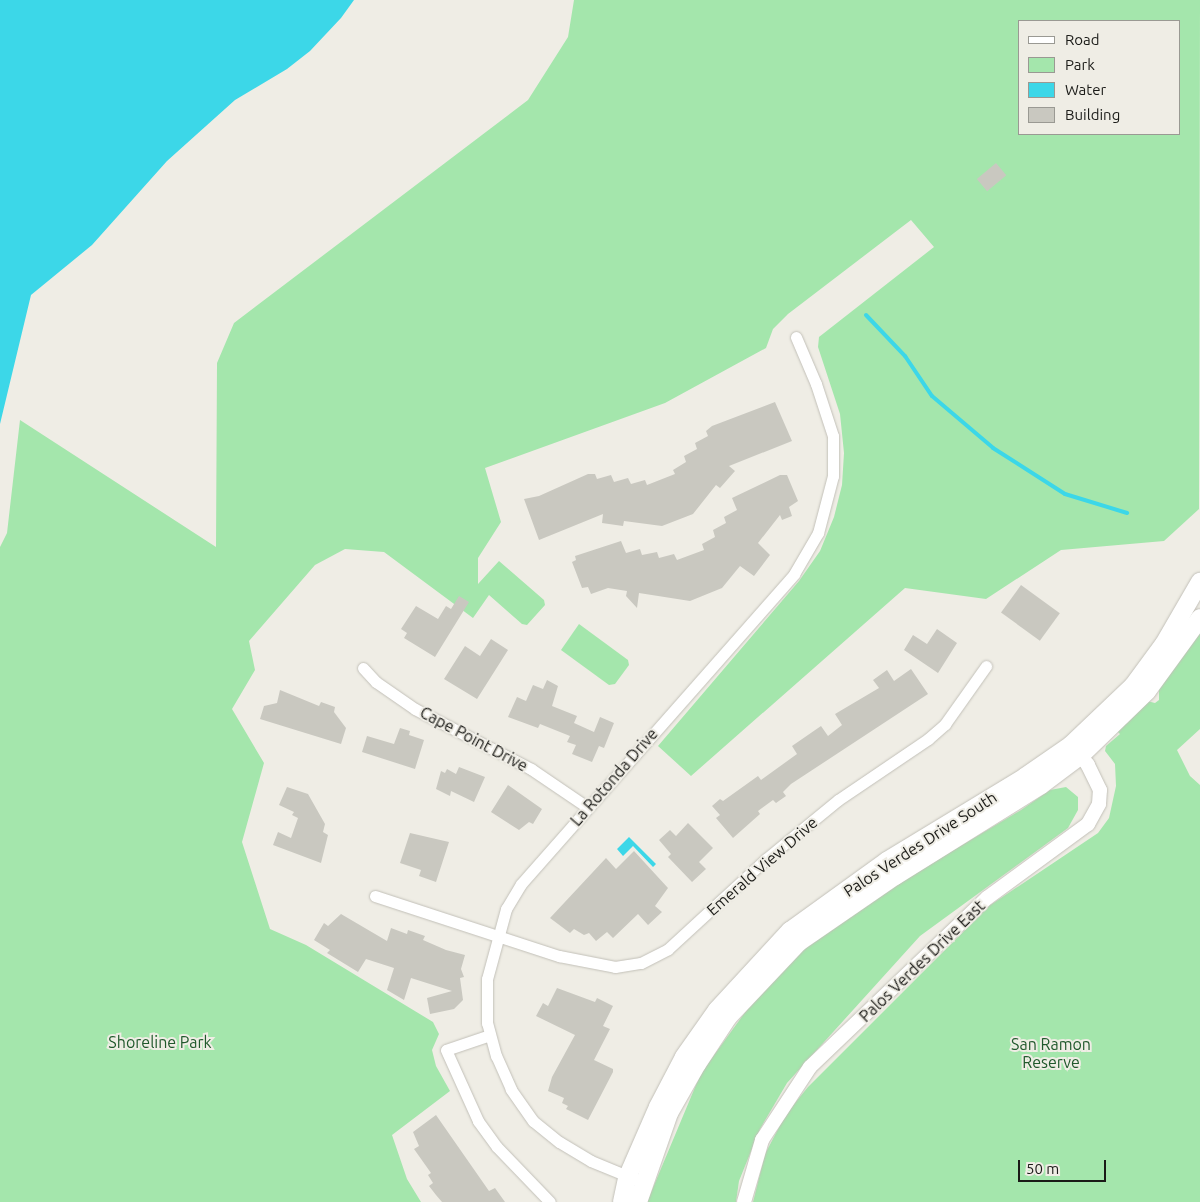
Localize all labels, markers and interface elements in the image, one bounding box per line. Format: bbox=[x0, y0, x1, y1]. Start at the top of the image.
legend bbox=[1018, 20, 1180, 135]
text: Road bbox=[1065, 31, 1100, 48]
text: Park bbox=[1065, 56, 1095, 73]
text: Water bbox=[1065, 81, 1106, 98]
text: Building bbox=[1065, 106, 1120, 123]
street label: Cape Point Drive bbox=[417, 702, 531, 776]
street label: La Rotonda Drive bbox=[566, 724, 662, 830]
street label: Palos Verdes Drive South bbox=[840, 787, 1000, 901]
street label: Emerald View Drive bbox=[703, 813, 821, 919]
street label: Palos Verdes Drive East bbox=[855, 896, 989, 1026]
park label: Shoreline Park bbox=[108, 1032, 212, 1052]
park label: San Ramon Reserve bbox=[1011, 1034, 1091, 1072]
scale bar bbox=[1020, 1150, 1108, 1182]
text: 50 m bbox=[1026, 1160, 1059, 1177]

